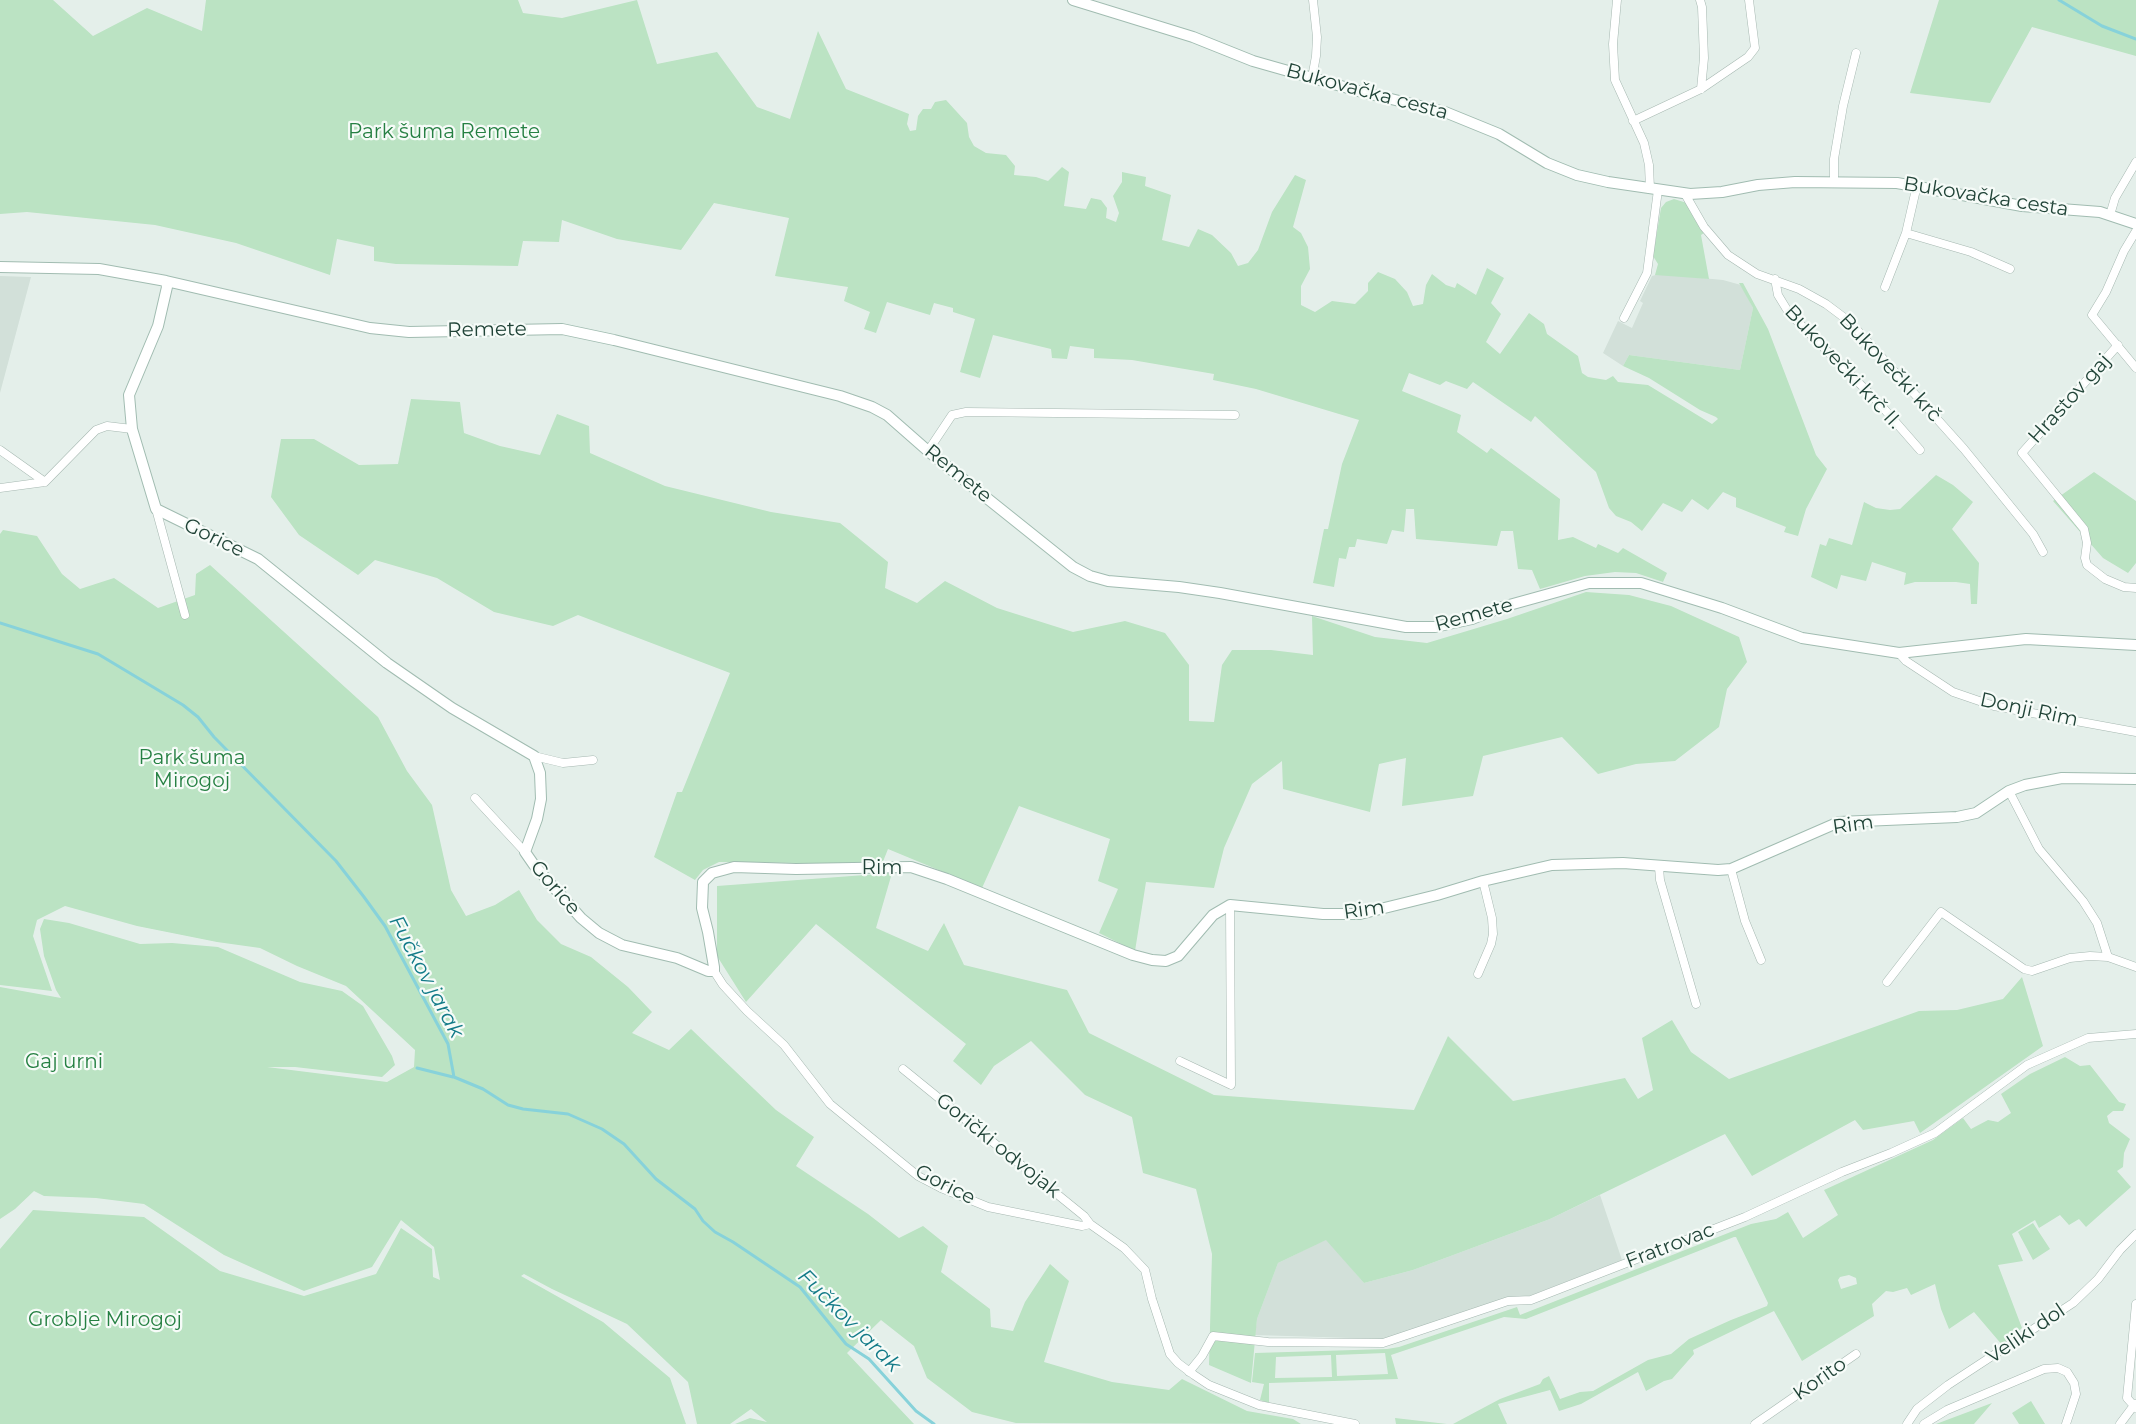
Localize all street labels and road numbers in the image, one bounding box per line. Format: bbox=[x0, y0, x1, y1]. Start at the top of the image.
street label: Bukovačka cesta bbox=[1283, 59, 1451, 125]
street label: Bukovačka cesta bbox=[1902, 172, 2070, 222]
street label: Bukovečki krč II. bbox=[1779, 300, 1907, 434]
street label: Bukovečki krč bbox=[1834, 309, 1946, 427]
street label: Remete bbox=[447, 317, 527, 343]
street label: Hrastov gaj bbox=[2024, 349, 2116, 449]
street label: Remete bbox=[919, 440, 997, 508]
street label: Gorice bbox=[180, 513, 248, 563]
street label: Remete bbox=[1432, 593, 1516, 637]
street label: Donji Rim bbox=[1978, 688, 2080, 732]
street label: Rim bbox=[1831, 810, 1875, 840]
street label: Gorice bbox=[525, 856, 585, 920]
street label: Rim bbox=[861, 856, 903, 880]
street label: Rim bbox=[1342, 895, 1386, 925]
street label: Gorički odvojak bbox=[931, 1088, 1065, 1204]
street label: Gorice bbox=[911, 1160, 979, 1210]
street label: Fratrovac bbox=[1622, 1218, 1718, 1274]
street label: Veliki dol bbox=[1982, 1299, 2070, 1369]
street label: Korito bbox=[1789, 1352, 1851, 1406]

